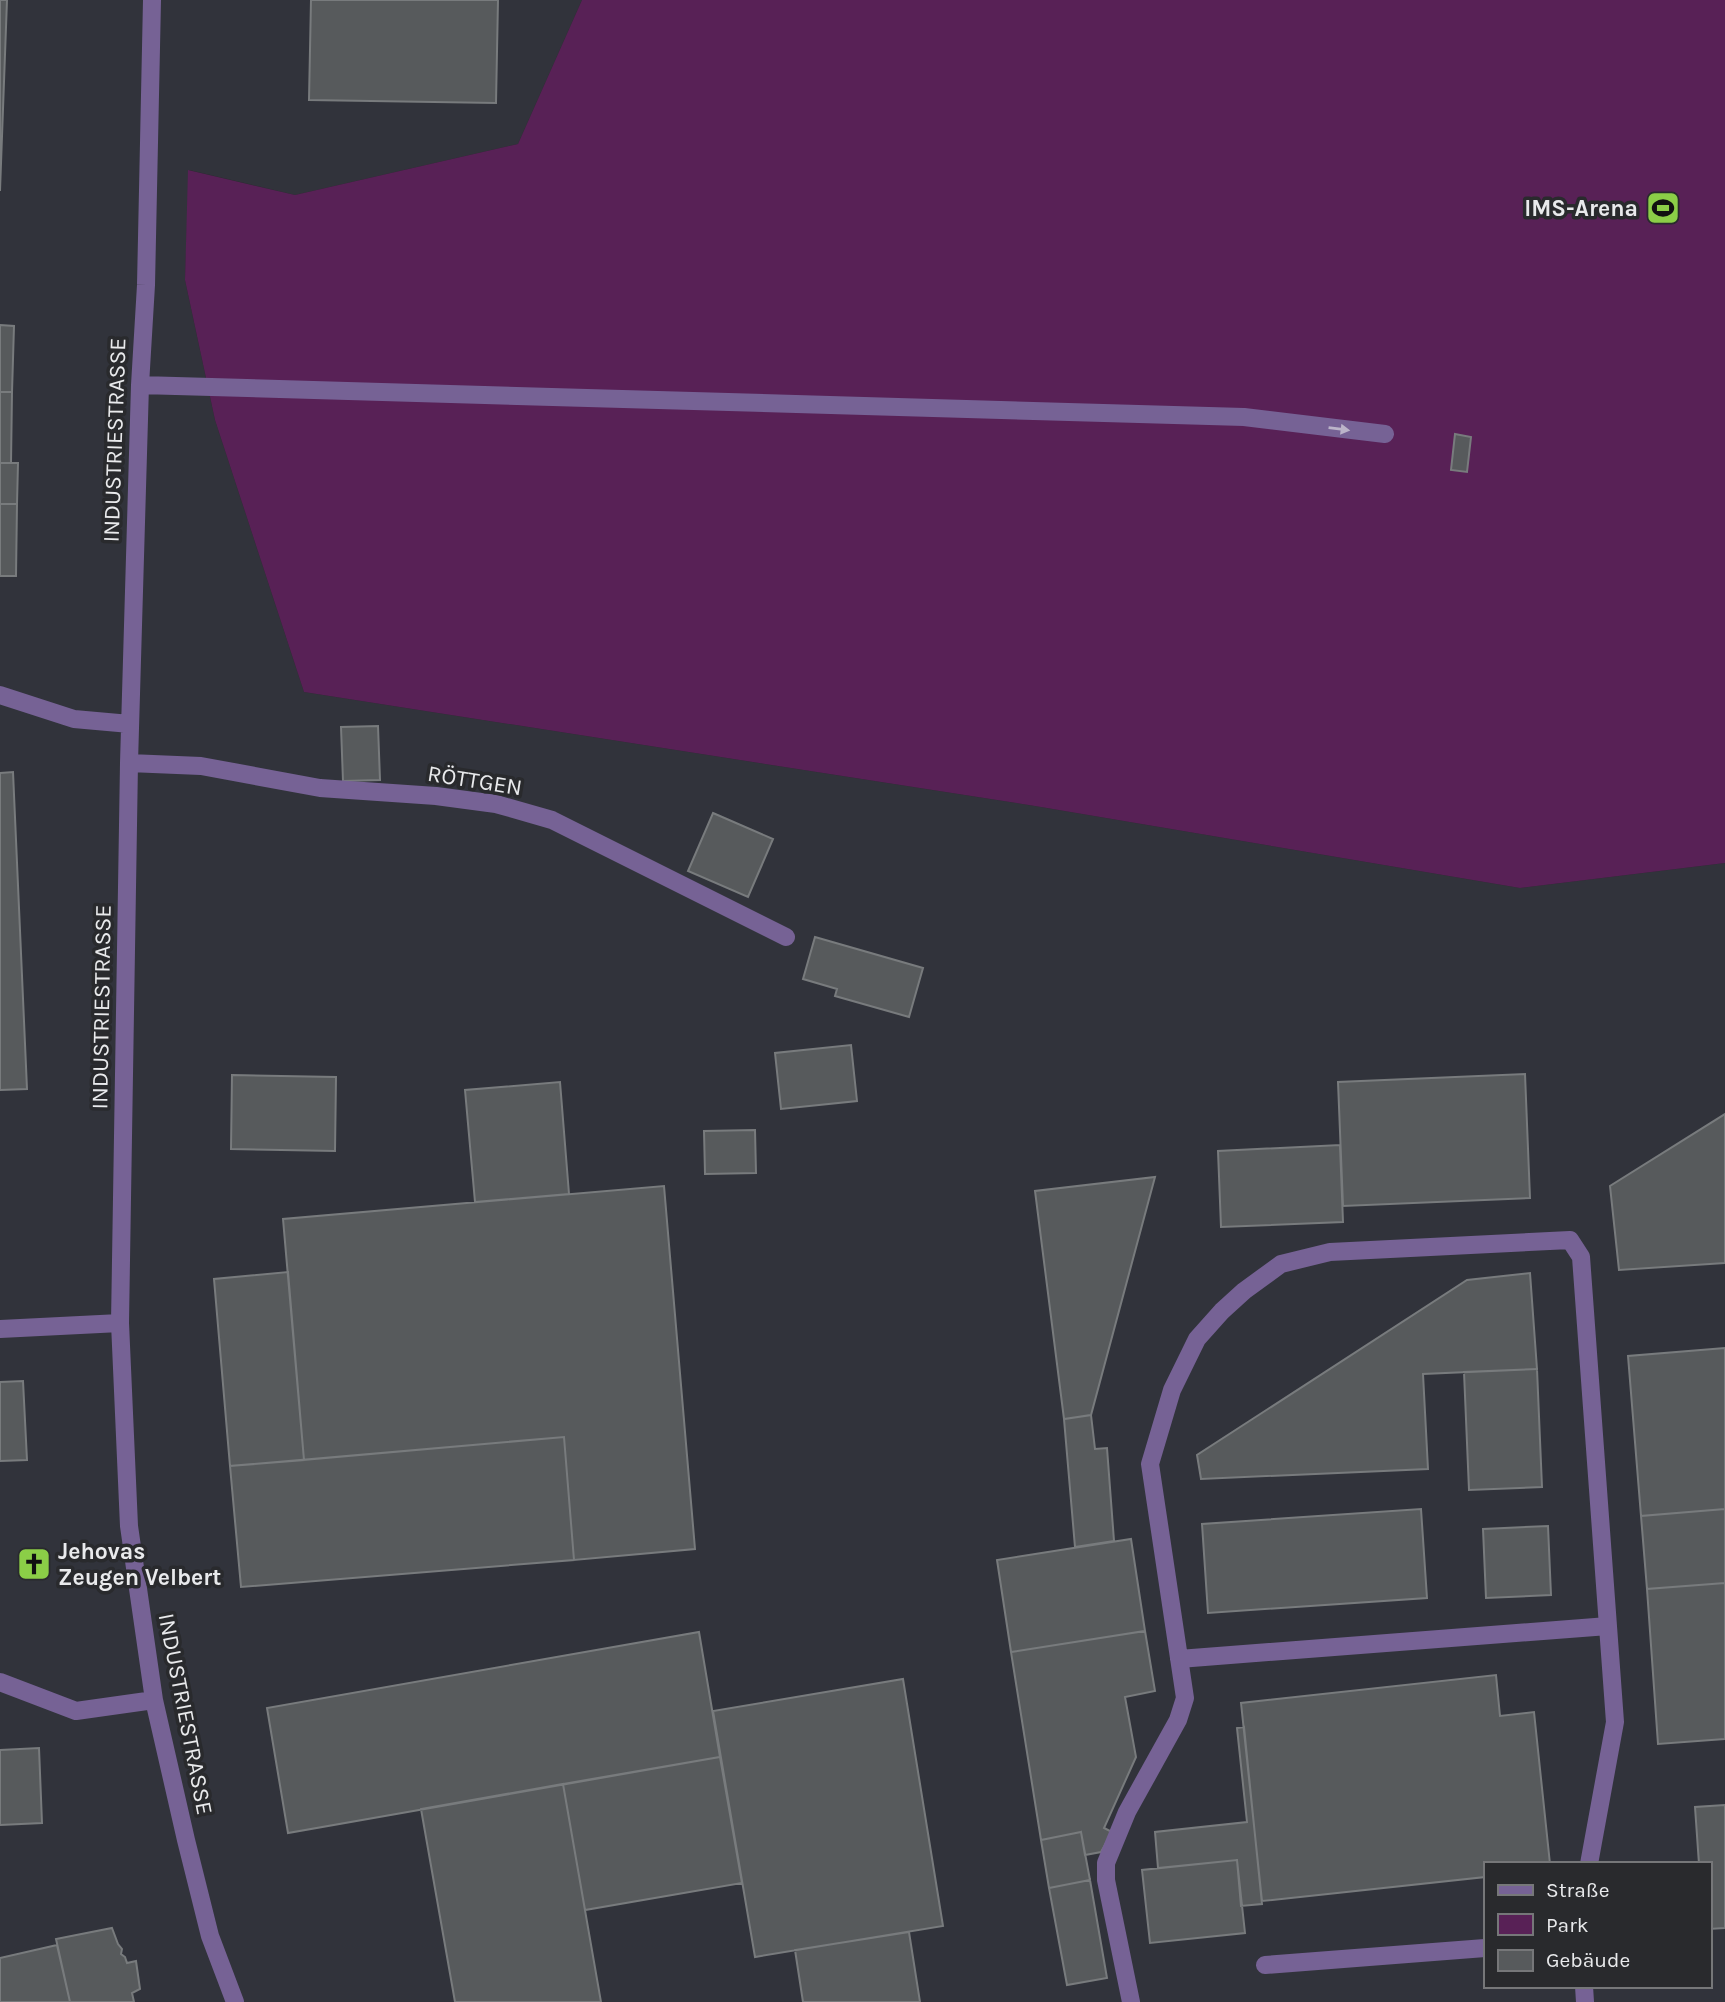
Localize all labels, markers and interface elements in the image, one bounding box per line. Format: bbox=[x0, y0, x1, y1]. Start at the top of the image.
sports icon: IMS-Arena bbox=[1644, 189, 1682, 227]
place label: IMS-Arena bbox=[1524, 195, 1638, 222]
street label: INDUSTRIESTRASSE bbox=[97, 337, 132, 543]
one-way arrow bbox=[1328, 423, 1350, 434]
street label: RÖTTGEN bbox=[426, 760, 524, 801]
street label: INDUSTRIESTRASSE bbox=[86, 904, 117, 1110]
place label: Jehovas Zeugen Velbert bbox=[58, 1538, 221, 1591]
church icon: Jehovas Zeugen Velbert bbox=[15, 1545, 53, 1583]
street label: INDUSTRIESTRASSE bbox=[153, 1611, 218, 1817]
legend bbox=[1484, 1862, 1711, 1988]
text: Straße bbox=[1546, 1878, 1609, 1902]
text: Park bbox=[1546, 1913, 1589, 1937]
text: Gebäude bbox=[1546, 1948, 1630, 1972]

